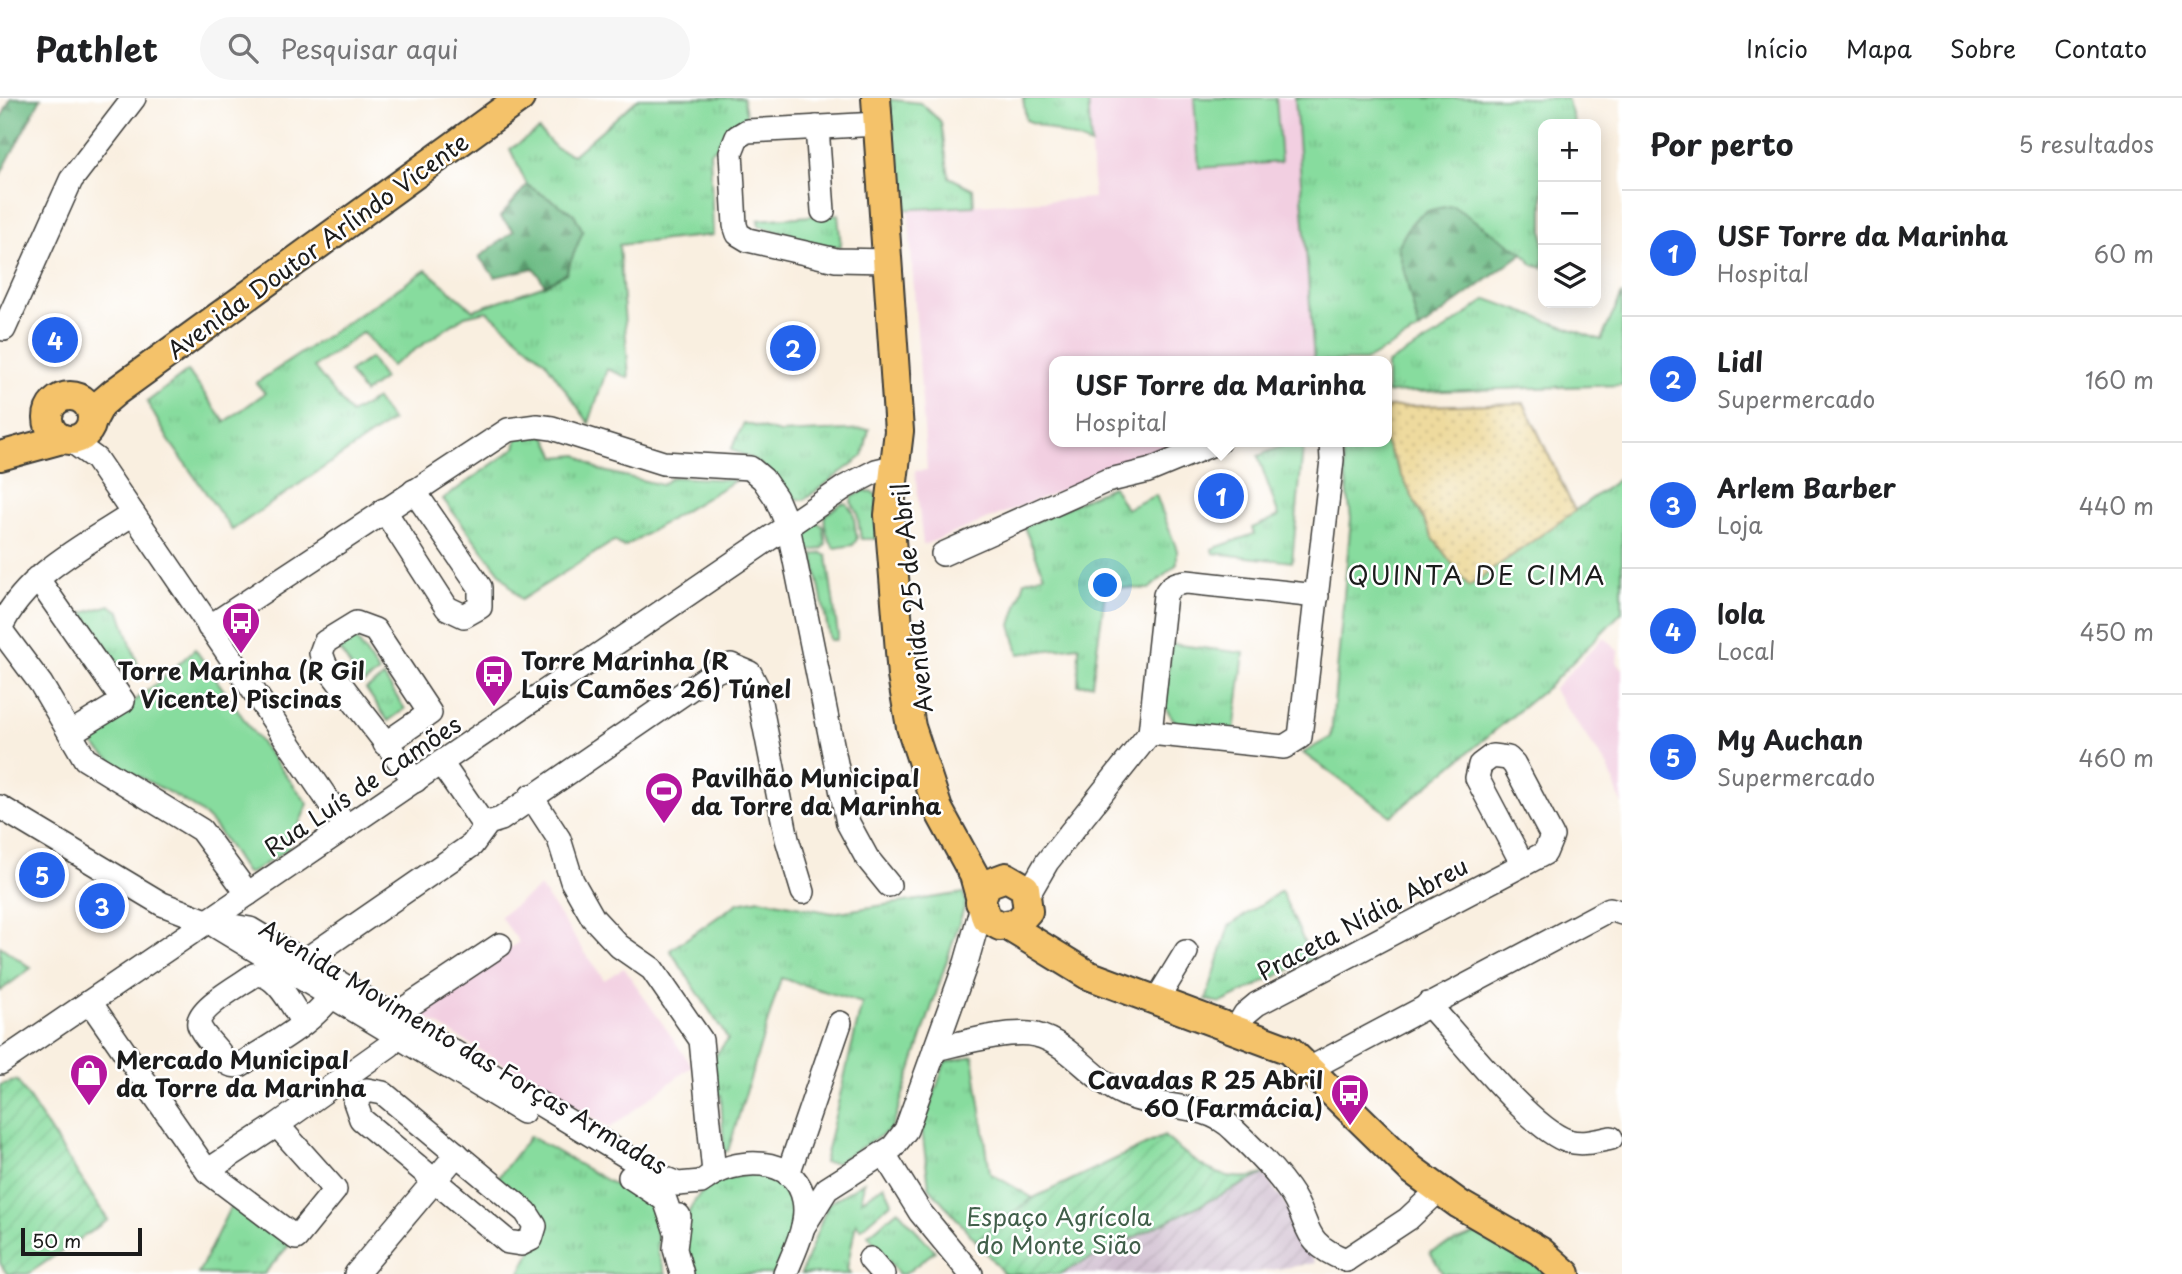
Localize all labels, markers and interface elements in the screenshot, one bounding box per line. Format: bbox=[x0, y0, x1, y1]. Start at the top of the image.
search box bbox=[200, 17, 690, 80]
text: Pathlet bbox=[35, 23, 158, 73]
icon: search bbox=[224, 29, 262, 67]
text: Pesquisar aqui bbox=[280, 29, 459, 68]
text: Início bbox=[1746, 30, 1808, 66]
text: Mapa bbox=[1846, 30, 1912, 66]
text: Sobre bbox=[1950, 30, 2016, 66]
text: Contato bbox=[2054, 30, 2147, 66]
map controls bbox=[1538, 119, 1601, 308]
button: + bbox=[1538, 119, 1601, 182]
text: Por perto bbox=[1650, 121, 1793, 166]
street label: Avenida Doutor Arlindo Vicente bbox=[159, 123, 475, 367]
text: 5 resultados bbox=[2018, 126, 2154, 161]
button: − bbox=[1538, 182, 1601, 245]
text: USF Torre da Marinha bbox=[1717, 216, 2008, 255]
text: 1 bbox=[1668, 236, 1679, 271]
text: 60 m bbox=[2094, 236, 2154, 271]
button: layers bbox=[1538, 245, 1601, 308]
text: Hospital bbox=[1717, 255, 1809, 290]
pin: 4 bbox=[32, 314, 78, 366]
pin: 2 bbox=[770, 322, 816, 374]
text: Lidl bbox=[1717, 342, 1763, 381]
popup bbox=[1049, 356, 1392, 447]
text: 2 bbox=[1665, 362, 1681, 397]
text: 160 m bbox=[2085, 362, 2154, 397]
text: USF Torre da Marinha bbox=[1075, 365, 1366, 404]
text: Supermercado bbox=[1717, 381, 1875, 416]
text: Hospital bbox=[1075, 404, 1167, 439]
text: Arlem Barber bbox=[1717, 468, 1896, 507]
pin: 1 bbox=[1198, 470, 1244, 522]
street label: Avenida 25 de Abril bbox=[881, 481, 941, 715]
text: 3 bbox=[1665, 488, 1681, 523]
text: 440 m bbox=[2079, 488, 2154, 523]
text: Loja bbox=[1717, 507, 1763, 542]
district label: QUINTA DE CIMA bbox=[1348, 555, 1606, 594]
your location bbox=[1088, 568, 1122, 602]
text: lola bbox=[1717, 594, 1765, 633]
bus stop icon: Torre Marinha (R Gil Vicente) Piscinas bbox=[220, 600, 262, 655]
text: 4 bbox=[1665, 614, 1681, 649]
text: 450 m bbox=[2080, 614, 2154, 649]
text: Local bbox=[1717, 633, 1775, 668]
place label: Torre Marinha (R Luis Camões 26) Túnel bbox=[521, 642, 791, 706]
place label: Torre Marinha (R Gil Vicente) Piscinas bbox=[117, 652, 365, 716]
bus stop icon: Torre Marinha (R Luis Camões 26) Túnel bbox=[473, 653, 515, 708]
street label: Rua Luís de Camões bbox=[256, 706, 468, 864]
text: My Auchan bbox=[1717, 720, 1863, 759]
text: 5 bbox=[1666, 740, 1680, 775]
text: 460 m bbox=[2079, 740, 2154, 775]
place label: Pavilhão Municipal da Torre da Marinha bbox=[691, 759, 942, 823]
text: Supermercado bbox=[1717, 759, 1875, 794]
sports icon: Pavilhão Municipal da Torre da Marinha bbox=[643, 770, 685, 825]
street label: Praceta Nídia Abreu bbox=[1250, 847, 1474, 989]
pin: 5 bbox=[19, 849, 65, 901]
pin: 3 bbox=[79, 880, 125, 932]
street label: Avenida Movimento das Forças Armadas bbox=[253, 909, 675, 1183]
place label: Mercado Municipal da Torre da Marinha bbox=[116, 1041, 367, 1105]
shop icon: Mercado Municipal da Torre da Marinha bbox=[68, 1052, 110, 1107]
place label: Cavadas R 25 Abril 60 (Farmácia) bbox=[1088, 1061, 1323, 1125]
bus stop icon: Cavadas R 25 Abril 60 (Farmácia) bbox=[1329, 1072, 1371, 1127]
park label: Espaço Agrícola do Monte Sião bbox=[966, 1198, 1152, 1262]
scale bar bbox=[21, 1225, 142, 1257]
text: 50 m bbox=[32, 1226, 81, 1254]

